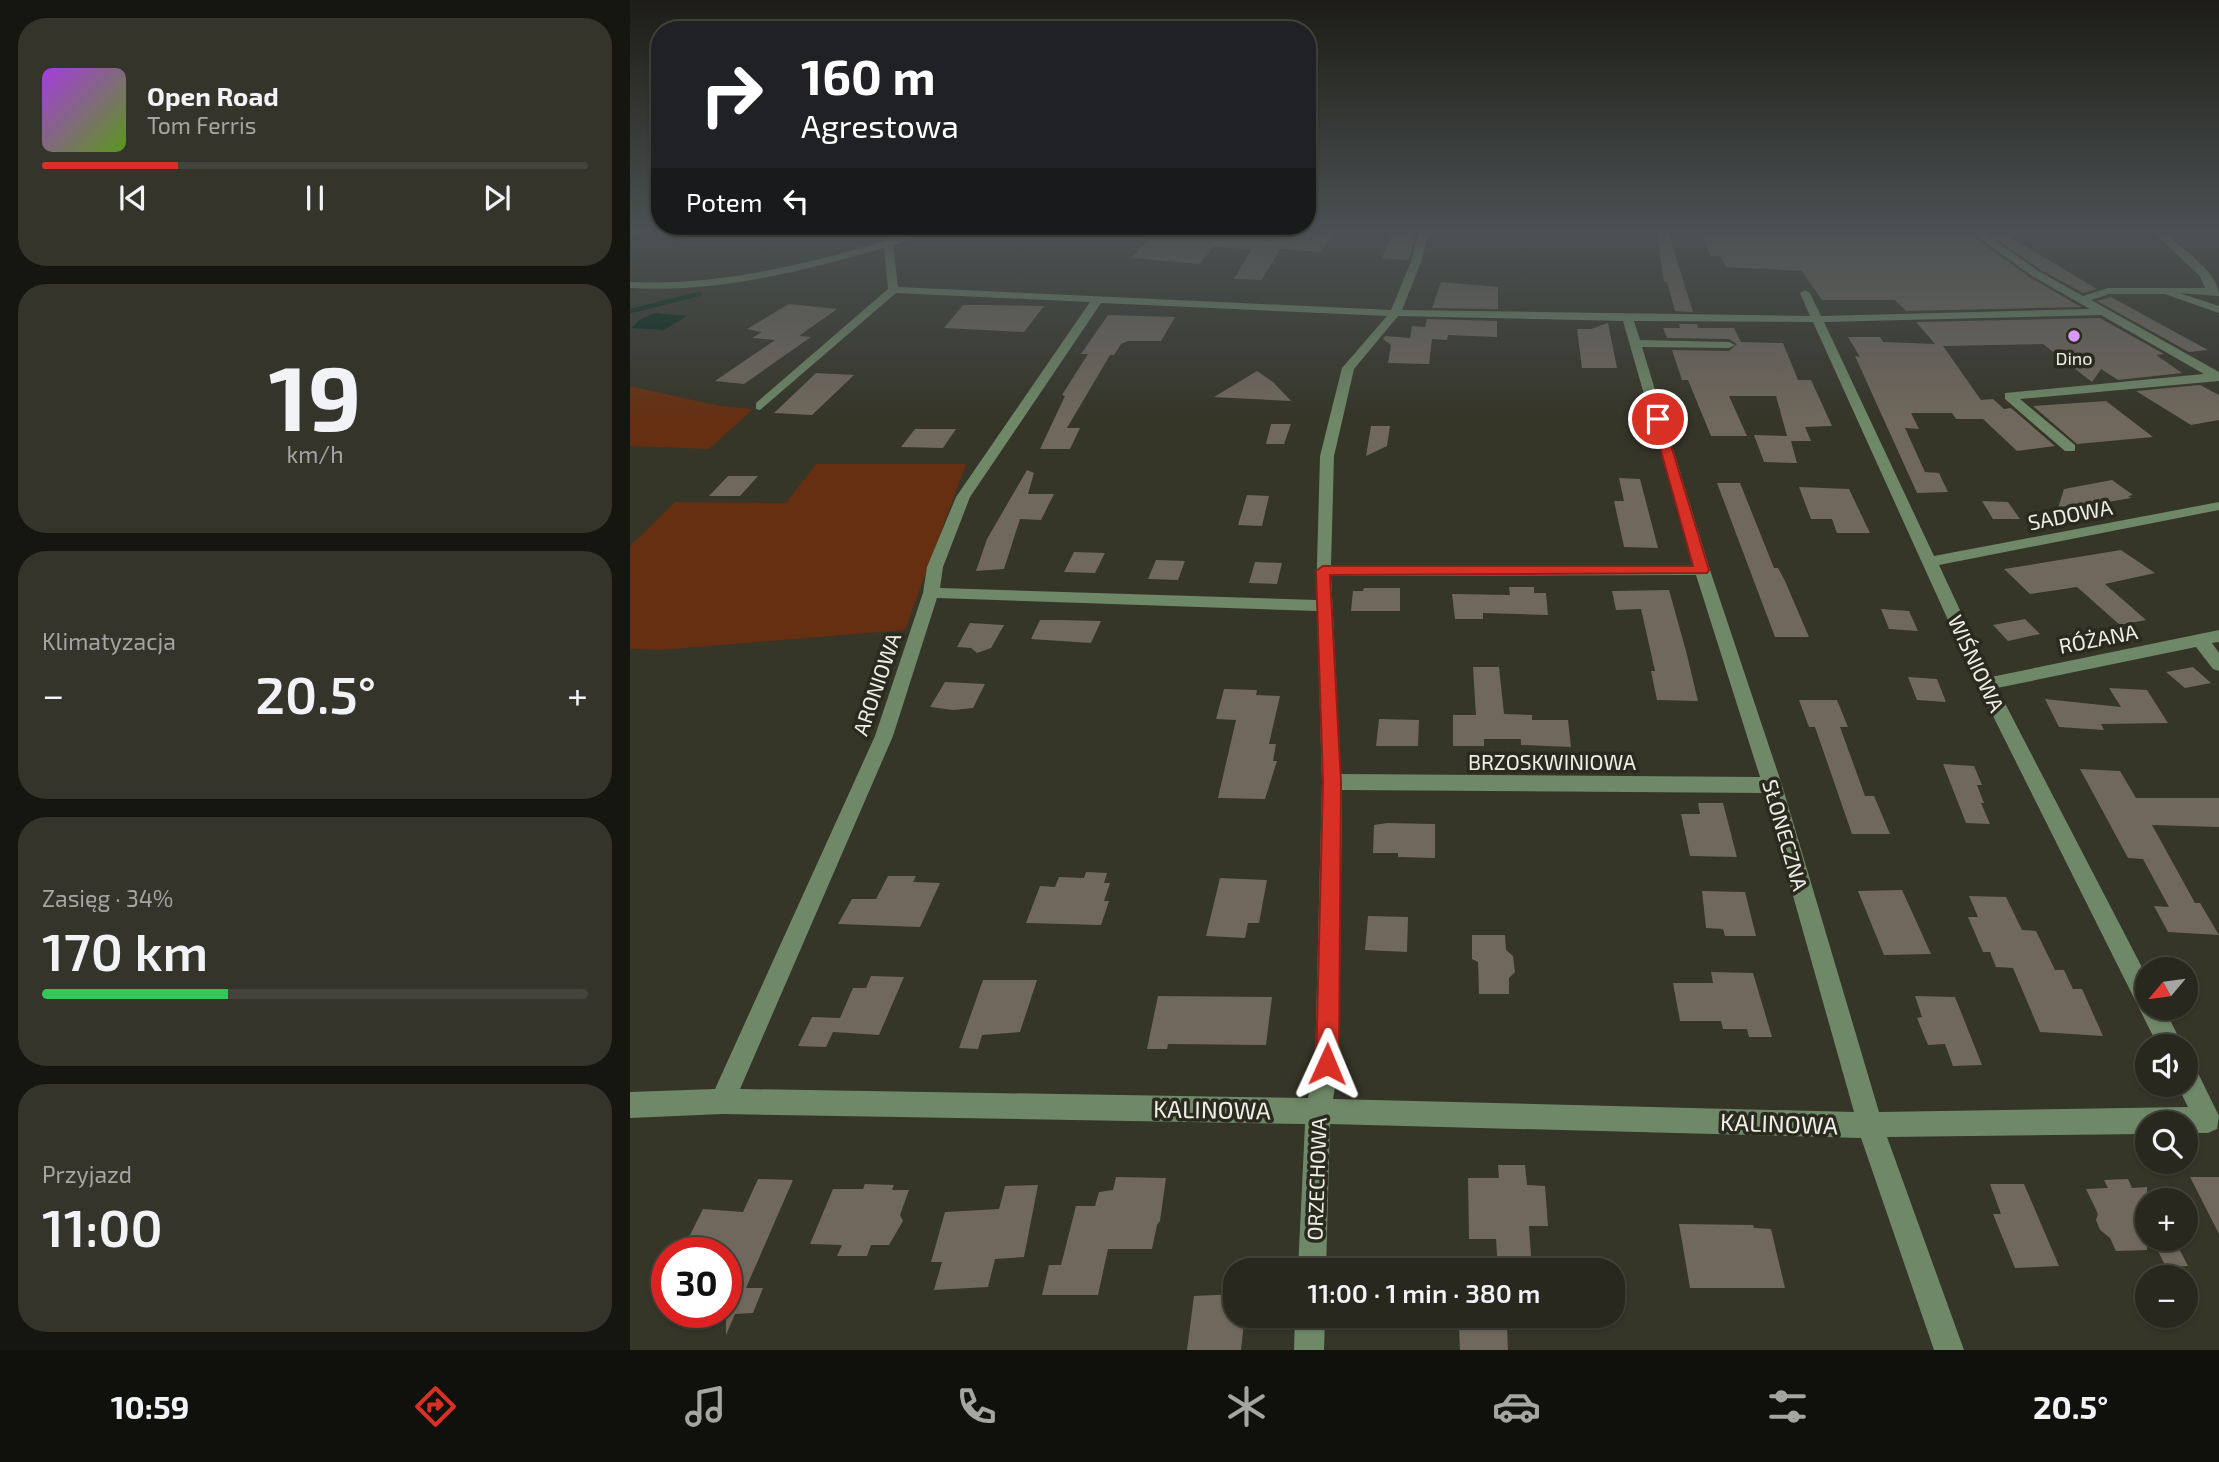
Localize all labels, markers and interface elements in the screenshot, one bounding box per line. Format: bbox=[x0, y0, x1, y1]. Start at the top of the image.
text: 160 m bbox=[801, 46, 936, 105]
icon: right bbox=[686, 49, 777, 140]
text: Open Road bbox=[147, 80, 279, 111]
text: Agrestowa bbox=[801, 106, 959, 144]
text: Tom Ferris bbox=[147, 111, 256, 139]
icon: previous bbox=[114, 179, 152, 217]
icon: pause bbox=[296, 179, 334, 217]
icon: next bbox=[478, 179, 516, 217]
icon: left bbox=[777, 182, 815, 220]
text: Potem bbox=[686, 186, 763, 217]
marker: Dino bbox=[2066, 328, 2082, 344]
text: 19 bbox=[268, 340, 362, 449]
place label: Dino bbox=[2055, 347, 2093, 369]
pin bbox=[1628, 389, 1688, 449]
icon: arrive bbox=[1639, 400, 1677, 438]
text: km/h bbox=[286, 440, 344, 468]
street label: SADOWA bbox=[2026, 494, 2114, 534]
street label: WIŚNIOWA bbox=[1944, 611, 2010, 715]
street label: RÓŻANA bbox=[2056, 618, 2140, 658]
text: Klimatyzacja bbox=[42, 627, 176, 655]
street label: ARONIOWA bbox=[847, 629, 905, 739]
text: 20.5° bbox=[255, 662, 376, 724]
text: − bbox=[42, 671, 64, 717]
text: + bbox=[567, 671, 588, 717]
street label: BRZOSKWINIOWA bbox=[1468, 749, 1636, 774]
street label: SŁONECZNA bbox=[1758, 776, 1814, 894]
text: Zasięg · 34% bbox=[42, 884, 173, 912]
text: 170 km bbox=[42, 919, 208, 981]
north arrow bbox=[2135, 957, 2198, 1020]
map controls bbox=[2135, 957, 2198, 1328]
position arrow bbox=[1290, 1027, 1364, 1101]
button: sound bbox=[2135, 1034, 2198, 1097]
street label: KALINOWA bbox=[1153, 1093, 1271, 1125]
street label: KALINOWA bbox=[1720, 1106, 1838, 1140]
button: search bbox=[2135, 1111, 2198, 1174]
street label: ORZECHOWA bbox=[1301, 1117, 1331, 1241]
text: Przyjazd bbox=[42, 1160, 132, 1188]
button: + bbox=[2135, 1188, 2198, 1251]
text: 11:00 bbox=[42, 1195, 163, 1257]
speed limit sign: 30 bbox=[651, 1237, 742, 1328]
button: − bbox=[2135, 1265, 2198, 1328]
text: 11:00 · 1 min · 380 m bbox=[1308, 1277, 1540, 1308]
icon: directions bbox=[411, 1382, 460, 1431]
icon: music bbox=[681, 1382, 730, 1431]
icon: phone bbox=[952, 1382, 1001, 1431]
icon: climate bbox=[1222, 1382, 1271, 1431]
icon: car bbox=[1492, 1382, 1541, 1431]
icon: filters bbox=[1763, 1382, 1812, 1431]
text: 10:59 bbox=[111, 1387, 189, 1425]
text: 20.5° bbox=[2033, 1387, 2108, 1425]

